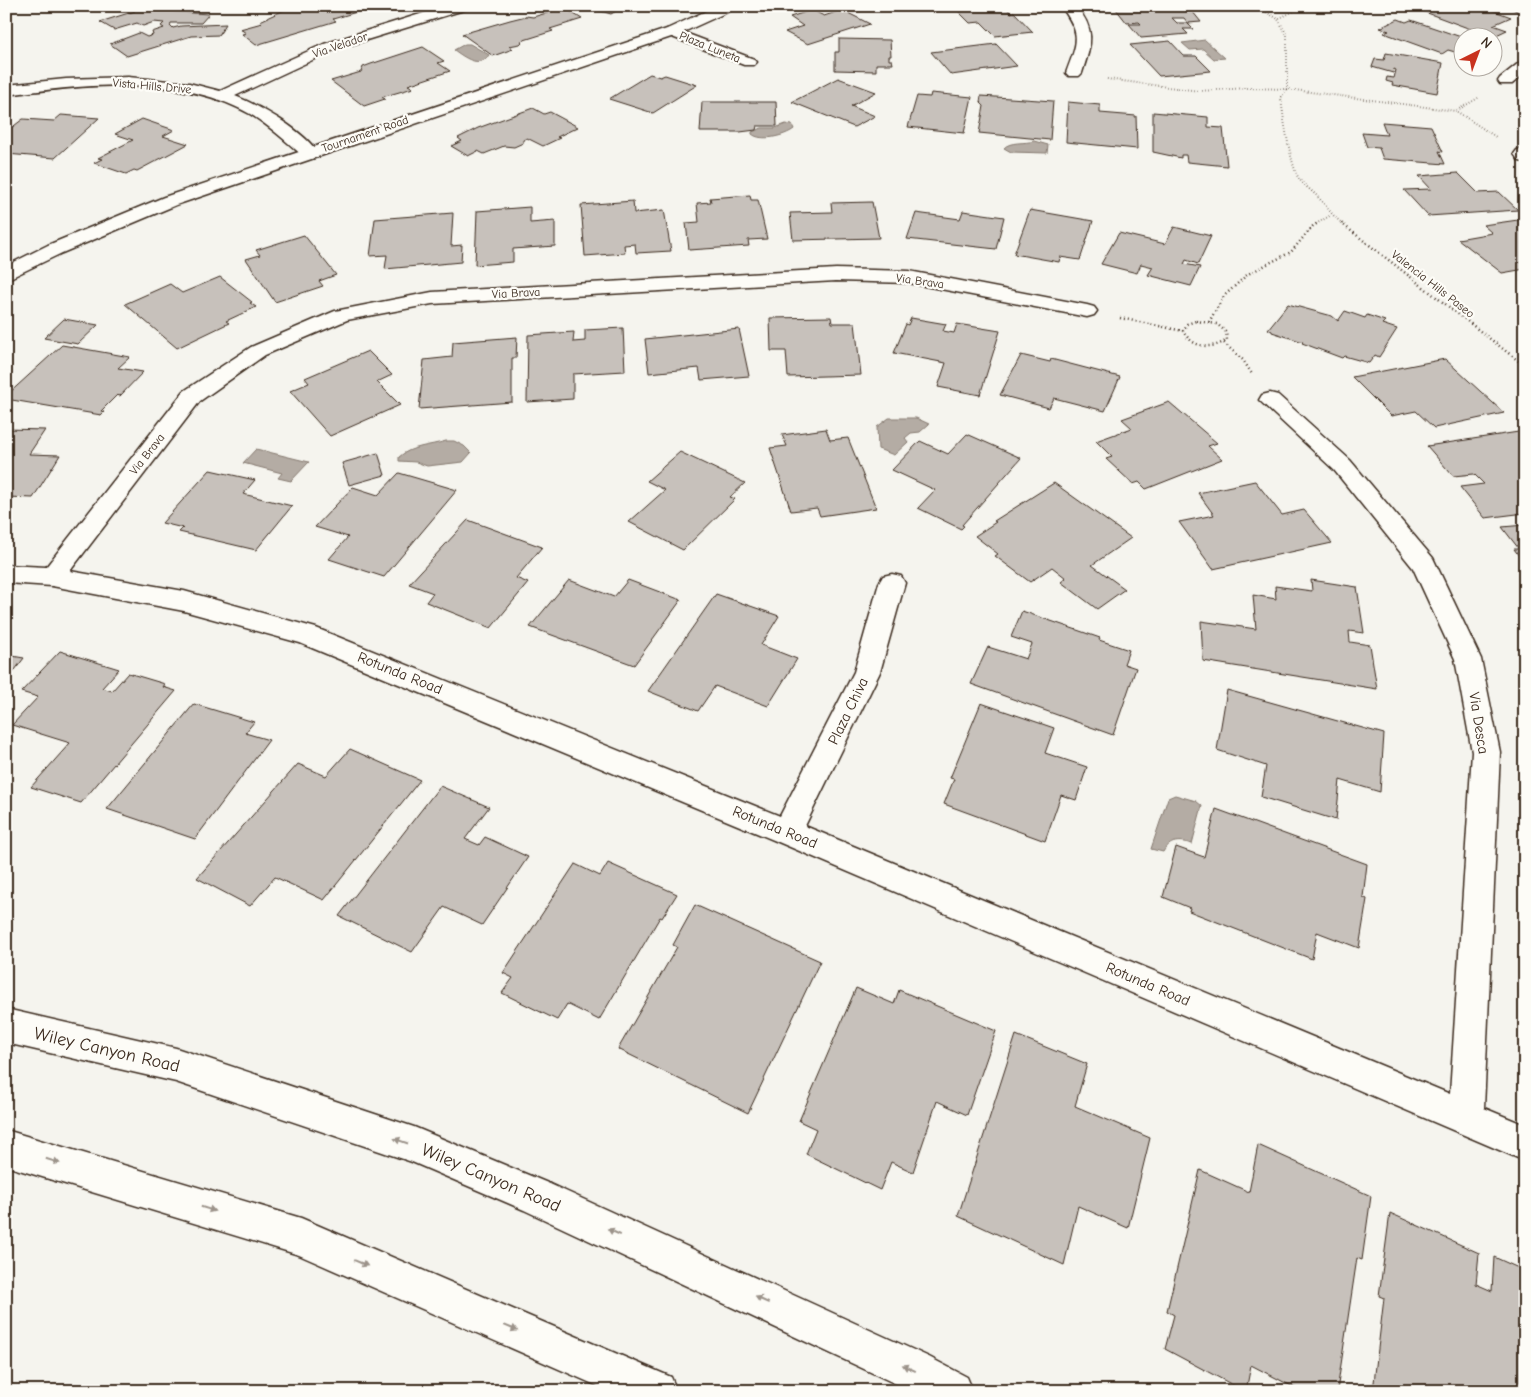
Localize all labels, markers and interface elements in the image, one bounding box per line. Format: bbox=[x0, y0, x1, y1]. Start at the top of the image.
street label: Plaza Luneta bbox=[677, 28, 743, 66]
north arrow bbox=[1454, 28, 1504, 78]
street label: Via Velador bbox=[311, 29, 370, 61]
text: N bbox=[1477, 33, 1495, 52]
street label: Vista Hills Drive bbox=[112, 76, 192, 96]
street label: Tournament Road bbox=[320, 113, 410, 155]
street label: Valencia Hills Paseo bbox=[1389, 247, 1477, 321]
street label: Via Brava bbox=[895, 271, 945, 291]
street label: Via Brava bbox=[491, 285, 541, 301]
street label: Via Brava bbox=[127, 431, 167, 477]
street label: Rotunda Road bbox=[355, 648, 445, 698]
street label: Plaza Chiva bbox=[824, 674, 872, 748]
street label: Via Desca bbox=[1465, 691, 1493, 755]
street label: Rotunda Road bbox=[730, 802, 820, 852]
street label: Rotunda Road bbox=[1103, 958, 1193, 1010]
street label: Wiley Canyon Road bbox=[32, 1023, 182, 1077]
one-way arrow bbox=[393, 1136, 408, 1144]
street label: Wiley Canyon Road bbox=[418, 1139, 564, 1217]
one-way arrow bbox=[46, 1158, 61, 1166]
one-way arrow bbox=[201, 1205, 216, 1213]
one-way arrow bbox=[607, 1228, 621, 1236]
one-way arrow bbox=[354, 1260, 368, 1268]
one-way arrow bbox=[755, 1296, 769, 1304]
one-way arrow bbox=[504, 1324, 518, 1332]
one-way arrow bbox=[902, 1364, 916, 1372]

